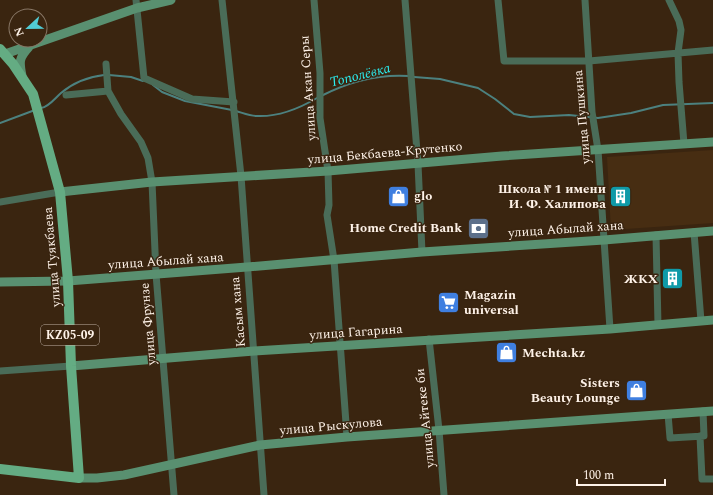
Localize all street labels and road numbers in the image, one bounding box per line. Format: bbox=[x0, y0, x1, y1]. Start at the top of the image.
street label: улица Акан Серы bbox=[294, 35, 322, 142]
street label: улица Пушкина bbox=[568, 69, 596, 166]
street label: улица Бекбаева-Крутенко bbox=[306, 136, 463, 170]
street label: улица Туякбаева bbox=[38, 206, 66, 309]
street label: улица Абылай хана bbox=[507, 215, 625, 243]
street label: улица Абылай хана bbox=[107, 247, 225, 275]
street label: Касым хана bbox=[225, 275, 251, 348]
street label: улица Фрунзе bbox=[134, 282, 162, 367]
street label: улица Гагарина bbox=[308, 319, 404, 345]
road number: KZ05-09 bbox=[41, 325, 99, 345]
street label: улица Айтеке би bbox=[410, 367, 440, 470]
street label: улица Рыскулова bbox=[278, 411, 384, 441]

